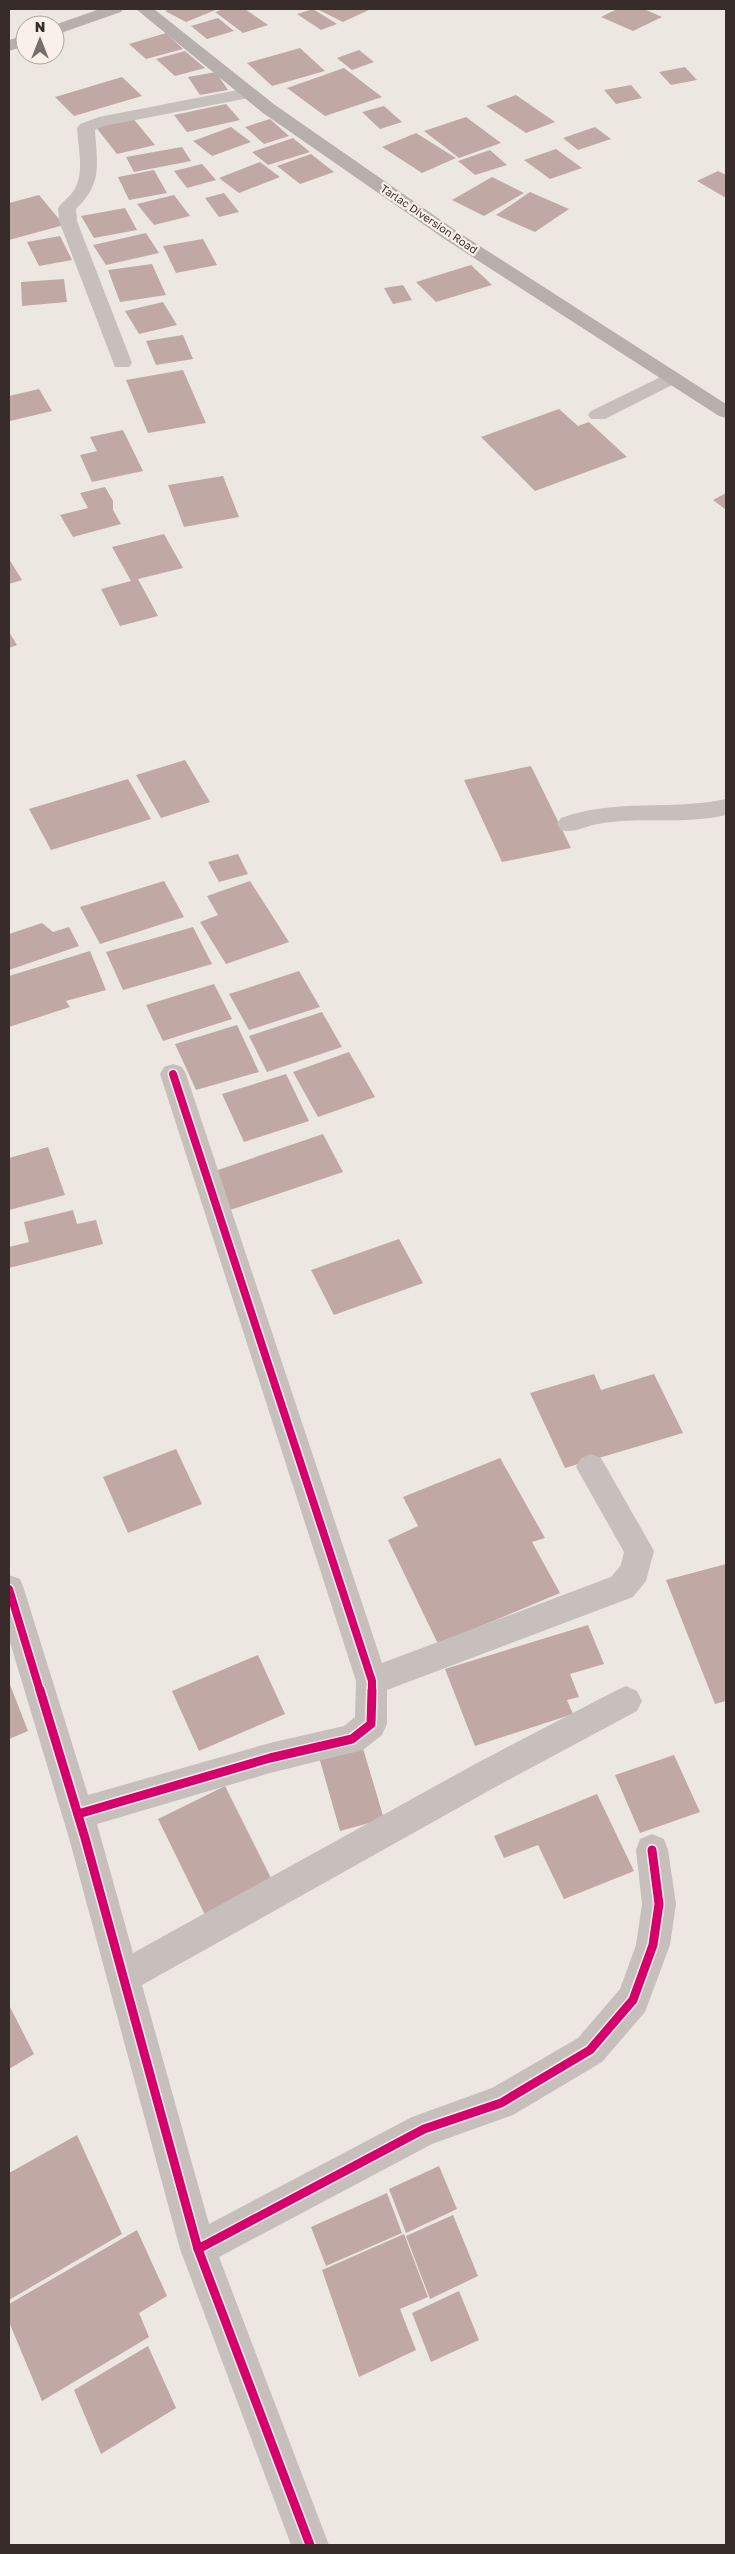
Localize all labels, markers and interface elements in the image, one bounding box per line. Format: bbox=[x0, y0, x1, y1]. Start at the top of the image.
north arrow bbox=[15, 15, 65, 65]
text: N bbox=[35, 18, 45, 35]
street label: Tarlac Diversion Road bbox=[378, 181, 480, 256]

